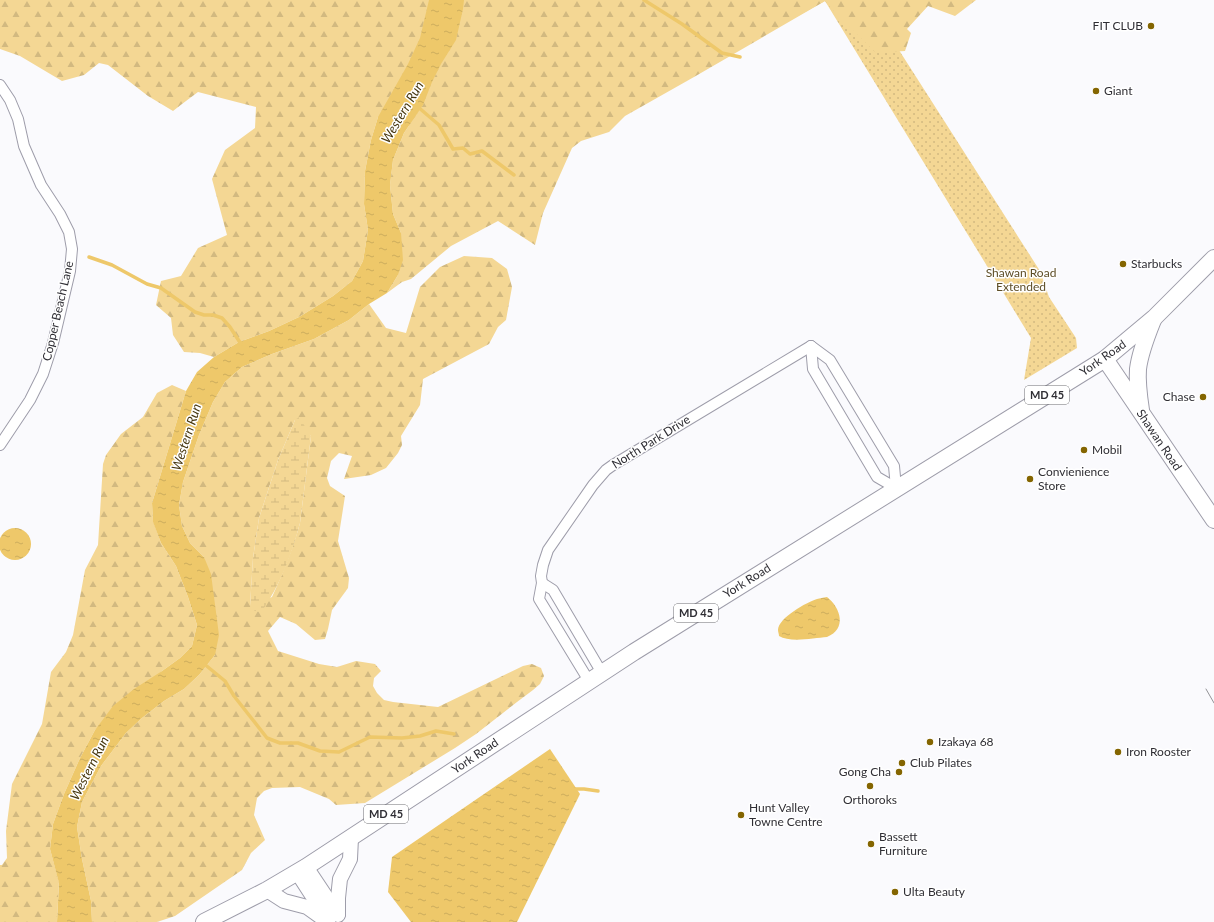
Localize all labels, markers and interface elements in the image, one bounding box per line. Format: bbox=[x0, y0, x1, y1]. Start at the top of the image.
place label: FIT CLUB bbox=[1093, 18, 1143, 33]
marker: FIT CLUB bbox=[1146, 21, 1156, 31]
water label: Western Run bbox=[377, 78, 427, 146]
place label: Giant bbox=[1104, 83, 1133, 98]
marker: Giant bbox=[1091, 86, 1101, 96]
place label: Starbucks bbox=[1131, 256, 1182, 271]
street label: Copper Beach Lane bbox=[39, 259, 76, 362]
marker: Starbucks bbox=[1118, 259, 1128, 269]
park label: Shawan Road Extended bbox=[986, 265, 1056, 294]
street label: York Road bbox=[1077, 336, 1129, 379]
road number: MD 45 bbox=[1025, 386, 1069, 404]
place label: Chase bbox=[1163, 389, 1195, 404]
marker: Chase bbox=[1198, 392, 1208, 402]
water label: Western Run bbox=[168, 401, 204, 472]
street label: Shawan Road bbox=[1133, 406, 1185, 473]
street label: North Park Drive bbox=[609, 412, 693, 472]
place label: Mobil bbox=[1092, 442, 1122, 457]
marker: Mobil bbox=[1079, 445, 1089, 455]
place label: Convienience Store bbox=[1038, 464, 1109, 493]
marker: Convienience Store bbox=[1025, 474, 1035, 484]
street label: York Road bbox=[720, 560, 773, 601]
road number: MD 45 bbox=[674, 604, 718, 622]
water label: Western Run bbox=[66, 733, 112, 803]
place label: Izakaya 68 bbox=[938, 734, 994, 749]
street label: York Road bbox=[448, 735, 501, 777]
marker: Izakaya 68 bbox=[925, 737, 935, 747]
place label: Iron Rooster bbox=[1126, 744, 1192, 759]
marker: Iron Rooster bbox=[1113, 747, 1123, 757]
place label: Club Pilates bbox=[910, 755, 972, 770]
marker: Club Pilates bbox=[897, 758, 907, 768]
place label: Gong Cha bbox=[839, 764, 891, 779]
marker: Gong Cha bbox=[894, 767, 904, 777]
marker: Orthoroks bbox=[865, 781, 875, 791]
place label: Orthoroks bbox=[843, 792, 897, 807]
place label: Hunt Valley Towne Centre bbox=[749, 800, 822, 829]
road number: MD 45 bbox=[364, 805, 408, 823]
marker: Hunt Valley Towne Centre bbox=[736, 810, 746, 820]
place label: Bassett Furniture bbox=[879, 829, 927, 858]
marker: Bassett Furniture bbox=[866, 839, 876, 849]
place label: Ulta Beauty bbox=[903, 884, 966, 899]
marker: Ulta Beauty bbox=[890, 887, 900, 897]

